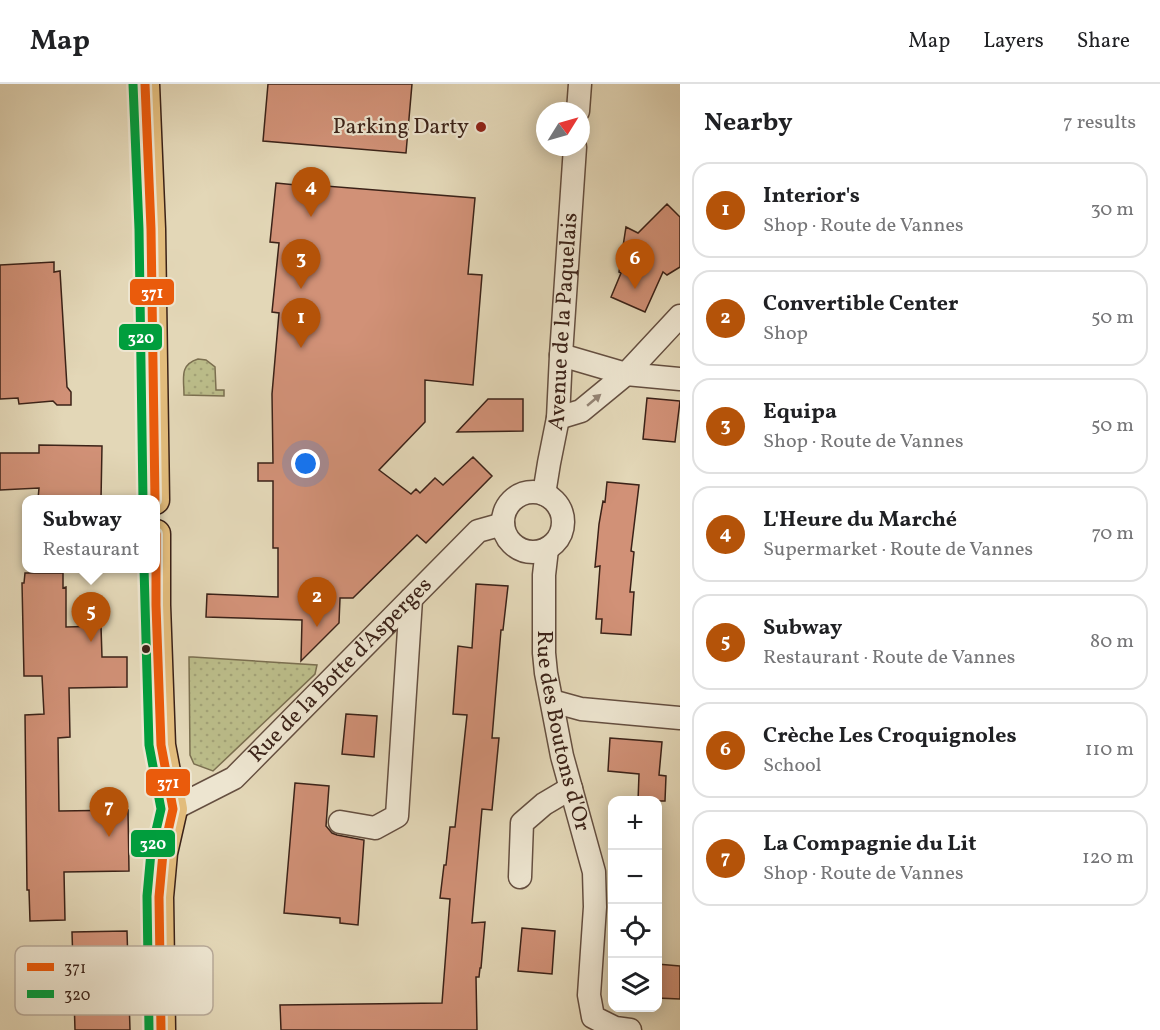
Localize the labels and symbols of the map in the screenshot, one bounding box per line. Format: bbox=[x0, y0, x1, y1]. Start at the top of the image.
north arrow bbox=[536, 102, 590, 156]
place label: Parking Darty bbox=[333, 112, 469, 143]
marker: Parking Darty bbox=[474, 120, 488, 134]
pin: 4 bbox=[292, 168, 330, 217]
street label: Avenue de la Paquelais bbox=[540, 212, 586, 433]
pin: 3 bbox=[282, 240, 320, 289]
pin: 6 bbox=[616, 240, 654, 289]
line badge: 371 bbox=[129, 278, 175, 306]
text: 371 bbox=[141, 283, 163, 305]
pin: 1 bbox=[282, 298, 320, 348]
line badge: 320 bbox=[118, 323, 163, 351]
text: 320 bbox=[128, 328, 154, 350]
one-way arrow bbox=[586, 394, 601, 407]
your location bbox=[291, 449, 320, 478]
street label: Rue de la Botte d'Asperges bbox=[242, 570, 439, 770]
pin: 2 bbox=[298, 578, 336, 627]
pin: 5 bbox=[72, 592, 110, 642]
street label: Rue des Boutons d'Or bbox=[529, 630, 598, 835]
unlabelled marker bbox=[140, 643, 152, 655]
line badge: 371 bbox=[145, 768, 191, 797]
text: 371 bbox=[157, 773, 179, 795]
pin: 7 bbox=[90, 788, 128, 837]
line badge: 320 bbox=[130, 829, 176, 858]
text: 320 bbox=[140, 834, 166, 856]
legend bbox=[15, 946, 213, 1015]
text: 371 bbox=[64, 958, 86, 980]
text: 320 bbox=[64, 985, 90, 1007]

